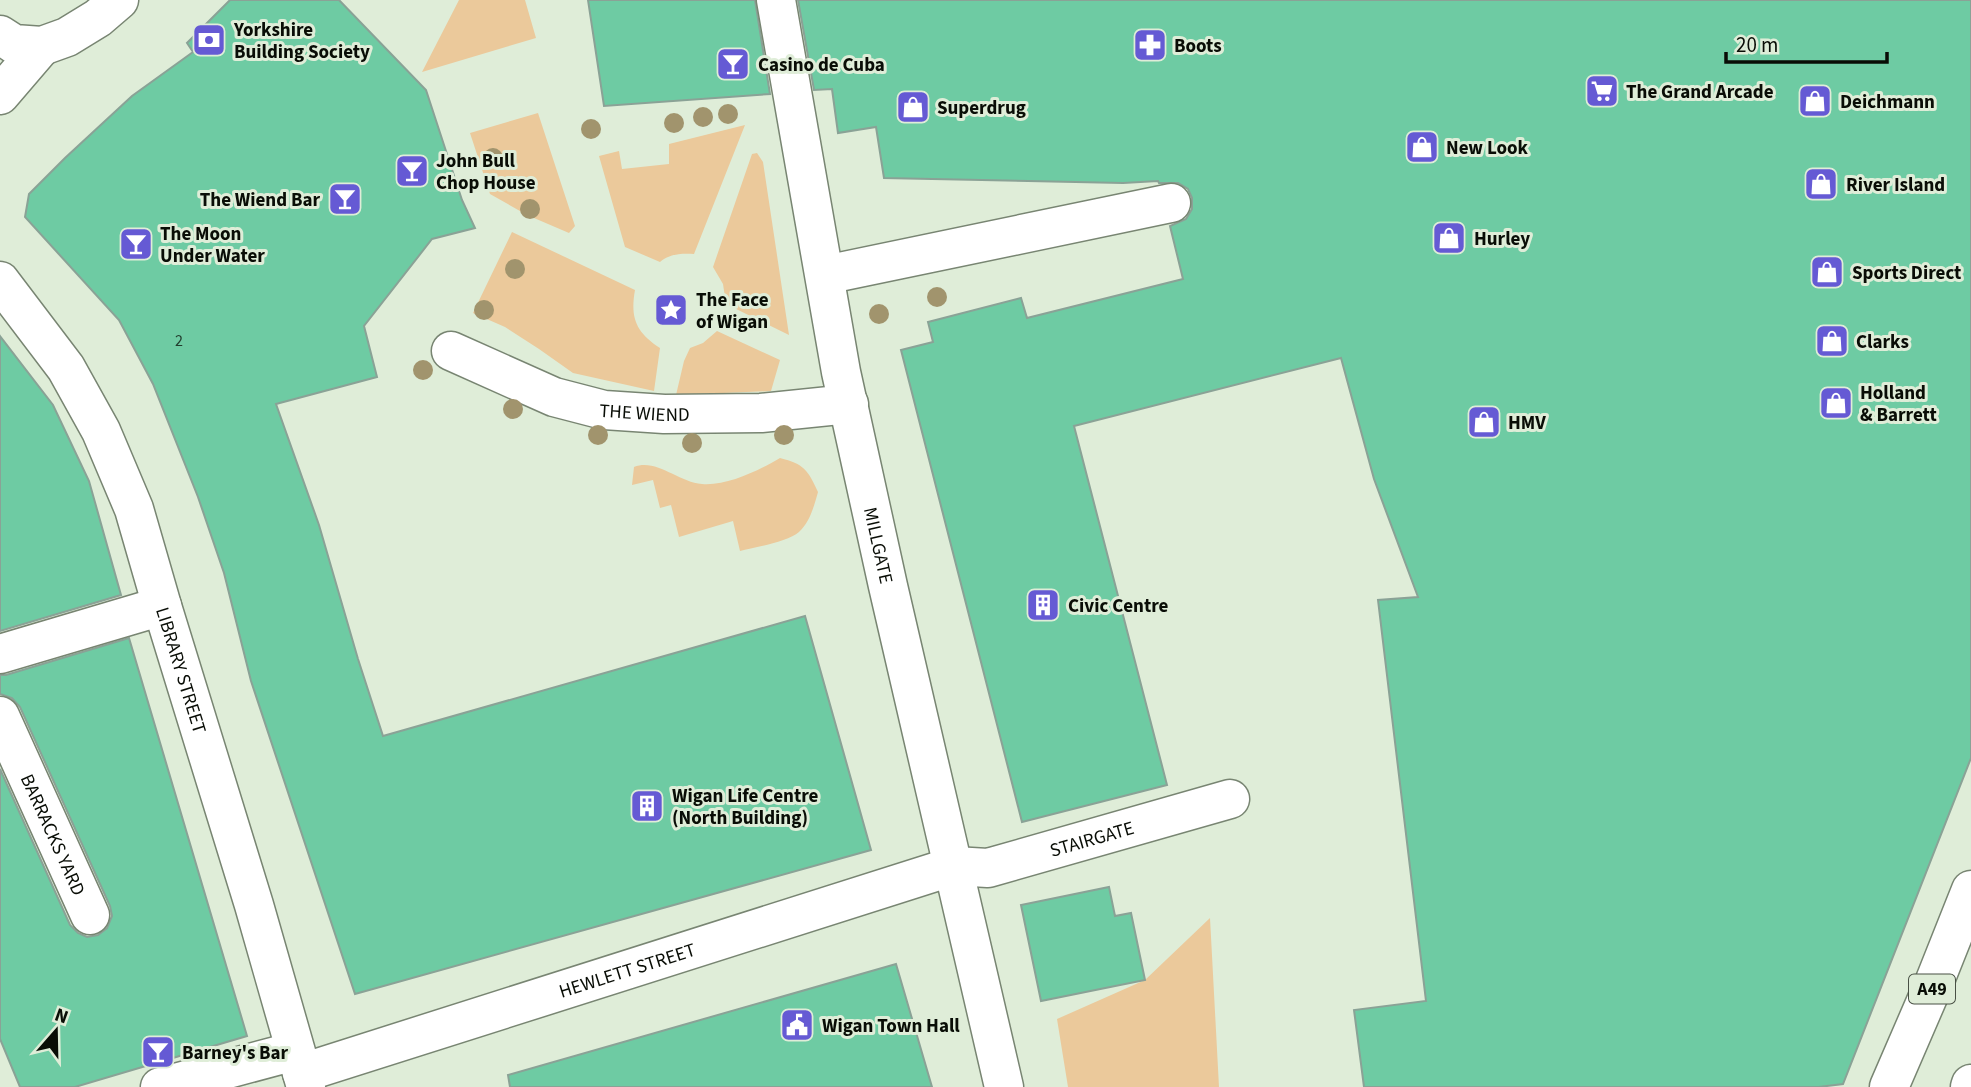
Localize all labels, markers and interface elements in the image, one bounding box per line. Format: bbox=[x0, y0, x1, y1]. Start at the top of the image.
place label: Yorkshire Building Society bbox=[233, 17, 370, 66]
bank icon: Yorkshire Building Society bbox=[190, 21, 228, 59]
scale bar bbox=[1726, 21, 1887, 65]
pharmacy icon: Boots bbox=[1131, 26, 1169, 64]
text: 20 m bbox=[1736, 30, 1778, 60]
place label: Boots bbox=[1174, 33, 1222, 60]
bar icon: Casino de Cuba bbox=[714, 45, 752, 83]
place label: Casino de Cuba bbox=[758, 52, 885, 79]
supermarket icon: The Grand Arcade bbox=[1583, 72, 1621, 110]
place label: The Grand Arcade bbox=[1626, 79, 1774, 106]
shop icon: Deichmann bbox=[1796, 82, 1834, 120]
shop icon: Superdrug bbox=[894, 88, 932, 126]
place label: Deichmann bbox=[1840, 89, 1935, 116]
place label: Superdrug bbox=[937, 95, 1026, 122]
shop icon: New Look bbox=[1403, 128, 1441, 166]
place label: New Look bbox=[1446, 135, 1529, 162]
place label: John Bull Chop House bbox=[436, 148, 536, 197]
bar icon: John Bull Chop House bbox=[393, 152, 431, 190]
shop icon: River Island bbox=[1802, 165, 1840, 203]
place label: River Island bbox=[1846, 172, 1945, 199]
bar icon: The Wiend Bar bbox=[326, 180, 364, 218]
place label: The Wiend Bar bbox=[200, 187, 320, 214]
shop icon: Hurley bbox=[1430, 219, 1468, 257]
place label: The Moon Under Water bbox=[160, 221, 265, 270]
bar icon: The Moon Under Water bbox=[117, 225, 155, 263]
place label: Hurley bbox=[1474, 226, 1530, 253]
shop icon: Sports Direct bbox=[1808, 253, 1846, 291]
place label: Sports Direct bbox=[1852, 260, 1961, 287]
place label: The Face of Wigan bbox=[696, 287, 769, 336]
place icon: The Face of Wigan bbox=[652, 291, 690, 329]
shop icon: Clarks bbox=[1813, 322, 1851, 360]
place label: Clarks bbox=[1856, 329, 1909, 356]
house number: 2 bbox=[175, 330, 183, 352]
place label: Holland & Barrett bbox=[1860, 380, 1937, 429]
shop icon: Holland & Barrett bbox=[1817, 384, 1855, 422]
street label: THE WIEND bbox=[598, 398, 690, 429]
shop icon: HMV bbox=[1465, 403, 1503, 441]
place label: HMV bbox=[1508, 410, 1546, 437]
street label: MILLGATE bbox=[856, 505, 899, 587]
building icon: Civic Centre bbox=[1024, 586, 1062, 624]
place label: Civic Centre bbox=[1068, 593, 1169, 620]
street label: LIBRARY STREET bbox=[148, 604, 212, 737]
street label: BARRACKS YARD bbox=[13, 770, 91, 900]
place label: Wigan Life Centre (North Building) bbox=[672, 783, 819, 832]
building icon: Wigan Life Centre (North Building) bbox=[628, 787, 666, 825]
street label: STAIRGATE bbox=[1047, 815, 1137, 865]
street label: HEWLETT STREET bbox=[556, 937, 699, 1006]
road number: A49 bbox=[1909, 974, 1955, 1004]
north arrow bbox=[21, 996, 91, 1066]
text: N bbox=[51, 1002, 72, 1031]
public building icon: Wigan Town Hall bbox=[778, 1006, 816, 1044]
place label: Wigan Town Hall bbox=[822, 1013, 960, 1040]
bar icon: Barney's Bar bbox=[139, 1033, 177, 1071]
place label: Barney's Bar bbox=[182, 1040, 289, 1067]

